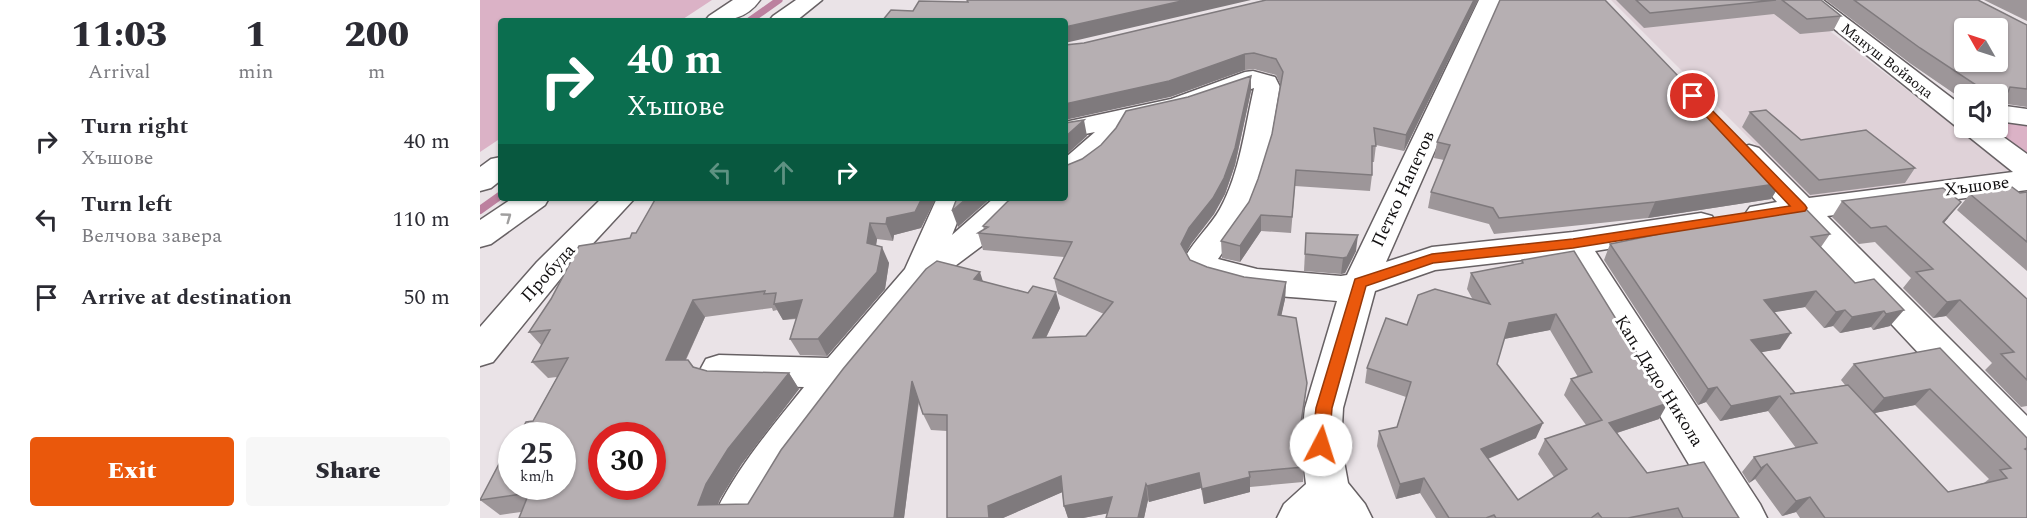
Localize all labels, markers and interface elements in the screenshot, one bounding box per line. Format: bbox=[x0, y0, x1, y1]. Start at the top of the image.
text: 11:03 bbox=[71, 8, 167, 63]
text: 1 bbox=[245, 8, 267, 63]
text: 200 bbox=[344, 8, 409, 63]
street label: Mануш Войвода bbox=[1836, 18, 1939, 105]
north arrow bbox=[1954, 18, 2008, 72]
map controls bbox=[1954, 18, 2008, 138]
text: 40 m bbox=[627, 29, 722, 92]
icon: right bbox=[528, 42, 606, 120]
text: Arrival bbox=[88, 57, 150, 87]
text: min bbox=[238, 57, 273, 87]
text: m bbox=[368, 57, 385, 87]
pin bbox=[1667, 70, 1718, 121]
icon: arrive bbox=[1676, 79, 1709, 112]
button: sound bbox=[1954, 84, 2008, 138]
text: Хъшове bbox=[627, 86, 725, 128]
text: Turn right bbox=[81, 110, 188, 143]
icon: right bbox=[30, 125, 63, 158]
text: 40 m bbox=[404, 125, 450, 158]
street label: Петко Напетов bbox=[1364, 126, 1442, 252]
text: Хъшове bbox=[81, 143, 153, 173]
icon: left bbox=[704, 156, 737, 189]
icon: ahead bbox=[767, 156, 800, 189]
icon: right bbox=[830, 156, 863, 189]
street label: Хъшове bbox=[1943, 169, 2011, 203]
text: Turn left bbox=[81, 188, 173, 221]
icon: left bbox=[30, 203, 63, 236]
text: 110 m bbox=[393, 203, 450, 236]
one-way arrow bbox=[500, 213, 511, 224]
text: Велчова завера bbox=[81, 221, 222, 251]
street label: Прoбудa bbox=[514, 238, 582, 308]
icon: arrive bbox=[30, 281, 63, 314]
text: Arrive at destination bbox=[81, 281, 292, 314]
text: 50 m bbox=[404, 281, 450, 314]
street label: Кап. Дядо Никола bbox=[1608, 310, 1710, 452]
position arrow bbox=[1289, 413, 1353, 477]
speed limit sign: 30 bbox=[588, 422, 666, 500]
text: 25 bbox=[520, 431, 554, 477]
button: Exit bbox=[30, 437, 234, 506]
button: Share bbox=[246, 437, 450, 506]
text: km/h bbox=[520, 465, 554, 488]

